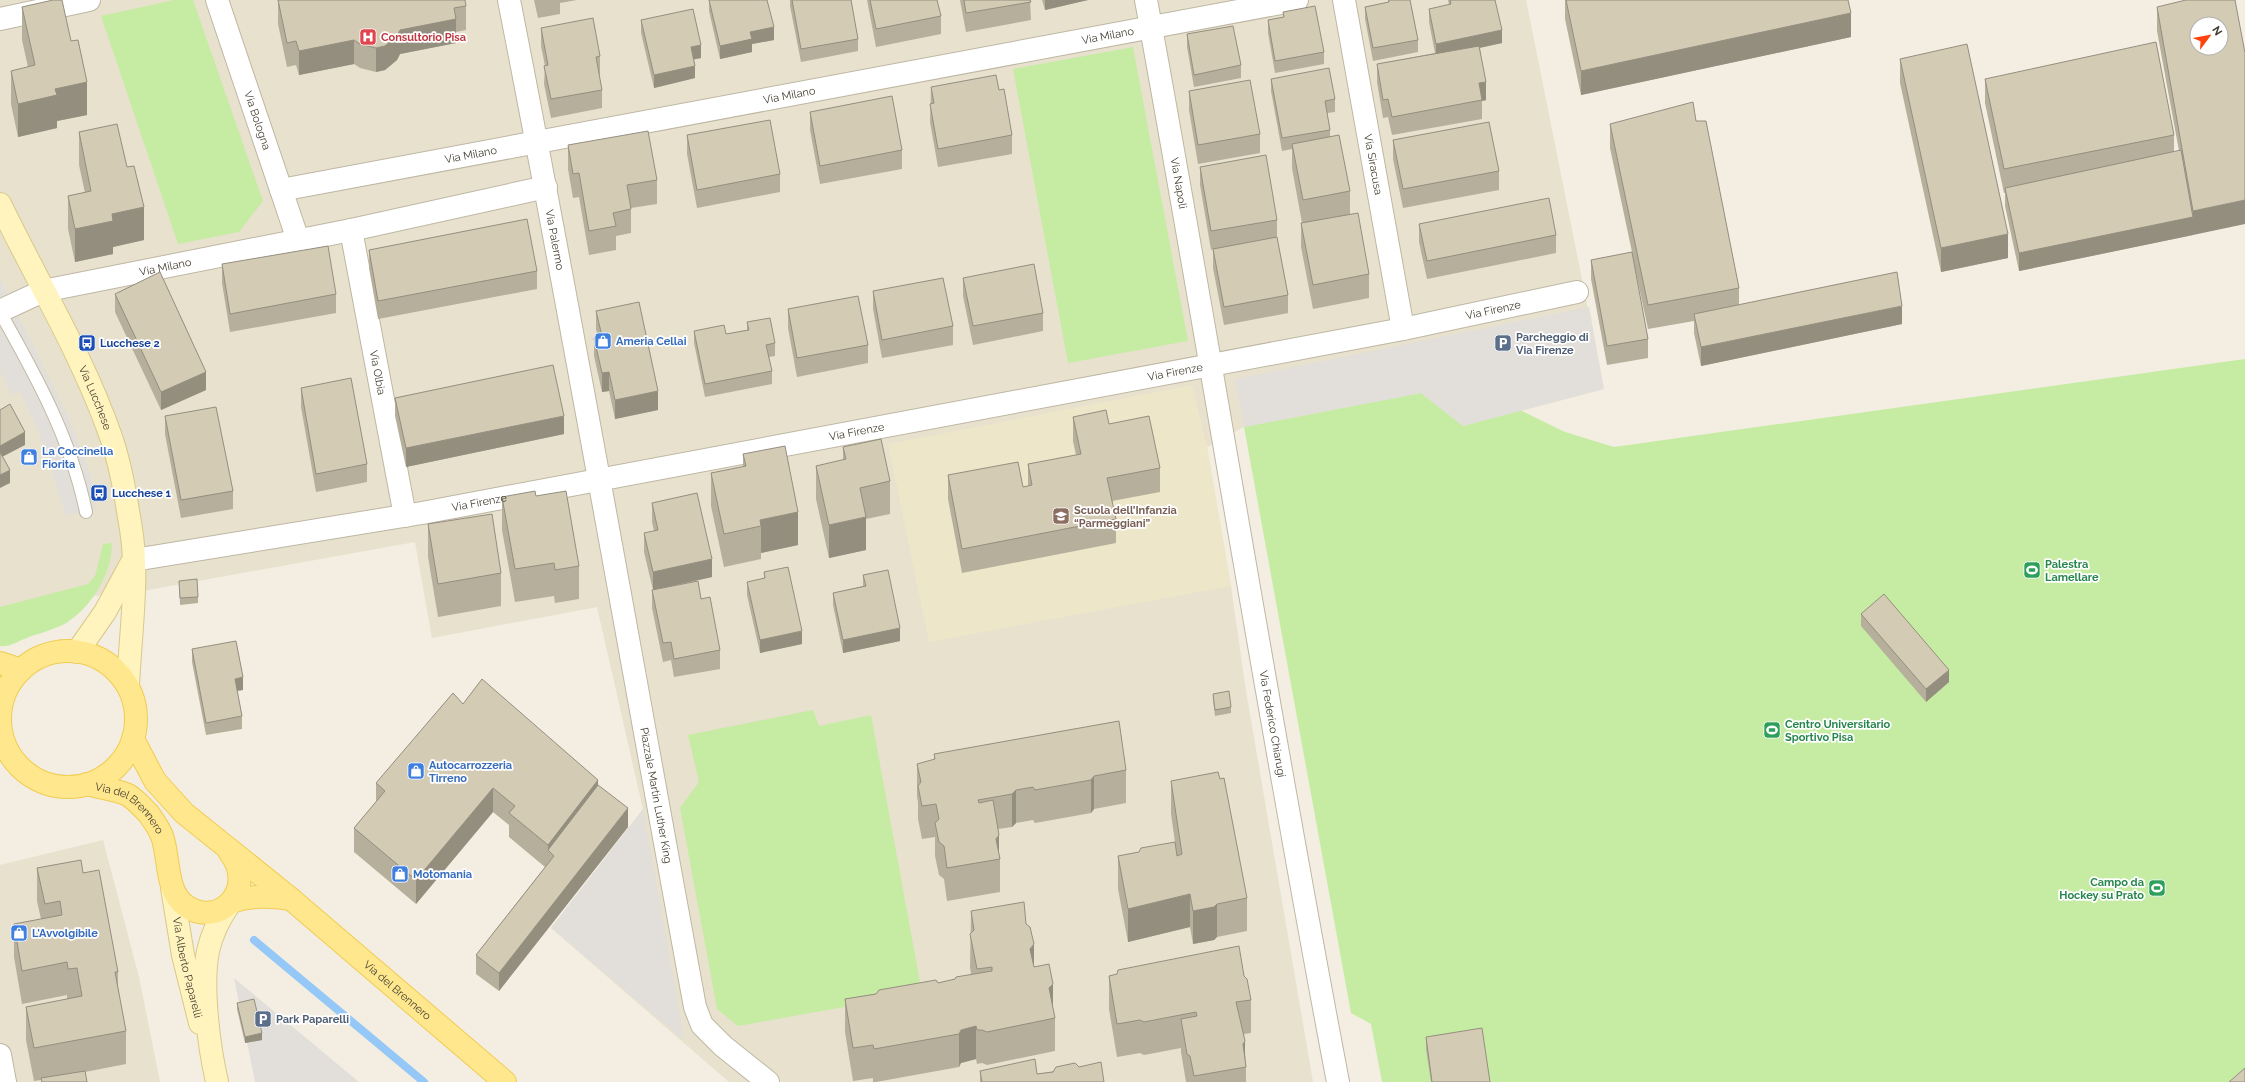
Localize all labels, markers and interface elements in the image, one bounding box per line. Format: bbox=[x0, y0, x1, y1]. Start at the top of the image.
north arrow bbox=[2189, 16, 2229, 56]
text: N bbox=[2209, 24, 2225, 38]
street label: Via Milano bbox=[1081, 25, 1135, 47]
hospital icon: Consultorio Pisa bbox=[358, 27, 378, 47]
place label: Consultorio Pisa bbox=[381, 31, 466, 44]
street label: Via Milano bbox=[762, 84, 817, 107]
street label: Via Bologna bbox=[241, 89, 273, 152]
street label: Via Siracusa bbox=[1361, 133, 1385, 196]
street label: Via Milano bbox=[444, 144, 498, 166]
street label: Via Napoli bbox=[1167, 156, 1189, 210]
street label: Via Palermo bbox=[542, 208, 567, 272]
street label: Via Milano bbox=[138, 256, 193, 279]
street label: Via Firenze bbox=[1464, 298, 1522, 323]
shop icon: Ameria Cellai bbox=[593, 331, 613, 351]
place label: Parcheggio di Via Firenze bbox=[1516, 331, 1589, 357]
bus stop icon: Lucchese 2 bbox=[77, 333, 97, 353]
parking icon: Parcheggio di Via Firenze bbox=[1493, 333, 1513, 353]
place label: Ameria Cellai bbox=[616, 335, 687, 348]
place label: Lucchese 2 bbox=[100, 337, 160, 350]
street label: Via Olbia bbox=[367, 349, 388, 396]
street label: Via Firenze bbox=[1146, 361, 1204, 384]
street label: Via Lucchese bbox=[76, 364, 114, 432]
street label: Via Firenze bbox=[828, 420, 886, 444]
place label: La Coccinella Fiorita bbox=[42, 445, 113, 471]
shop icon: La Coccinella Fiorita bbox=[19, 447, 39, 467]
bus stop icon: Lucchese 1 bbox=[89, 483, 109, 503]
place label: Lucchese 1 bbox=[112, 487, 171, 500]
street label: Via Firenze bbox=[451, 491, 508, 514]
place label: Scuola dell’Infanzia “Parmeggiani” bbox=[1074, 504, 1177, 530]
school or university icon: Scuola dell’Infanzia “Parmeggiani” bbox=[1051, 506, 1071, 526]
place label: Palestra Lamellare bbox=[2045, 558, 2099, 584]
sports icon: Palestra Lamellare bbox=[2022, 560, 2042, 580]
street label: Via Federico Chiarugi bbox=[1256, 670, 1288, 779]
place label: Centro Universitario Sportivo Pisa bbox=[1785, 718, 1891, 744]
sports icon: Centro Universitario Sportivo Pisa bbox=[1762, 720, 1782, 740]
street label: Piazzale Martin Luther King bbox=[637, 726, 675, 864]
place label: Autocarrozzeria Tirreno bbox=[429, 759, 512, 785]
shop icon: Autocarrozzeria Tirreno bbox=[406, 761, 426, 781]
street label: Via del Brennero bbox=[94, 780, 166, 837]
shop icon: Motomania bbox=[390, 864, 410, 884]
place label: Motomania bbox=[413, 868, 472, 881]
place label: Campo da Hockey su Prato bbox=[2059, 876, 2144, 902]
sports icon: Campo da Hockey su Prato bbox=[2147, 878, 2167, 898]
street label: Via Alberto Paparelli bbox=[170, 916, 204, 1019]
shop icon: L'Avvolgibile bbox=[9, 923, 29, 943]
place label: L'Avvolgibile bbox=[32, 927, 98, 940]
street label: Via del Brennero bbox=[361, 958, 434, 1023]
parking icon: Park Paparelli bbox=[253, 1009, 273, 1029]
place label: Park Paparelli bbox=[276, 1013, 349, 1026]

